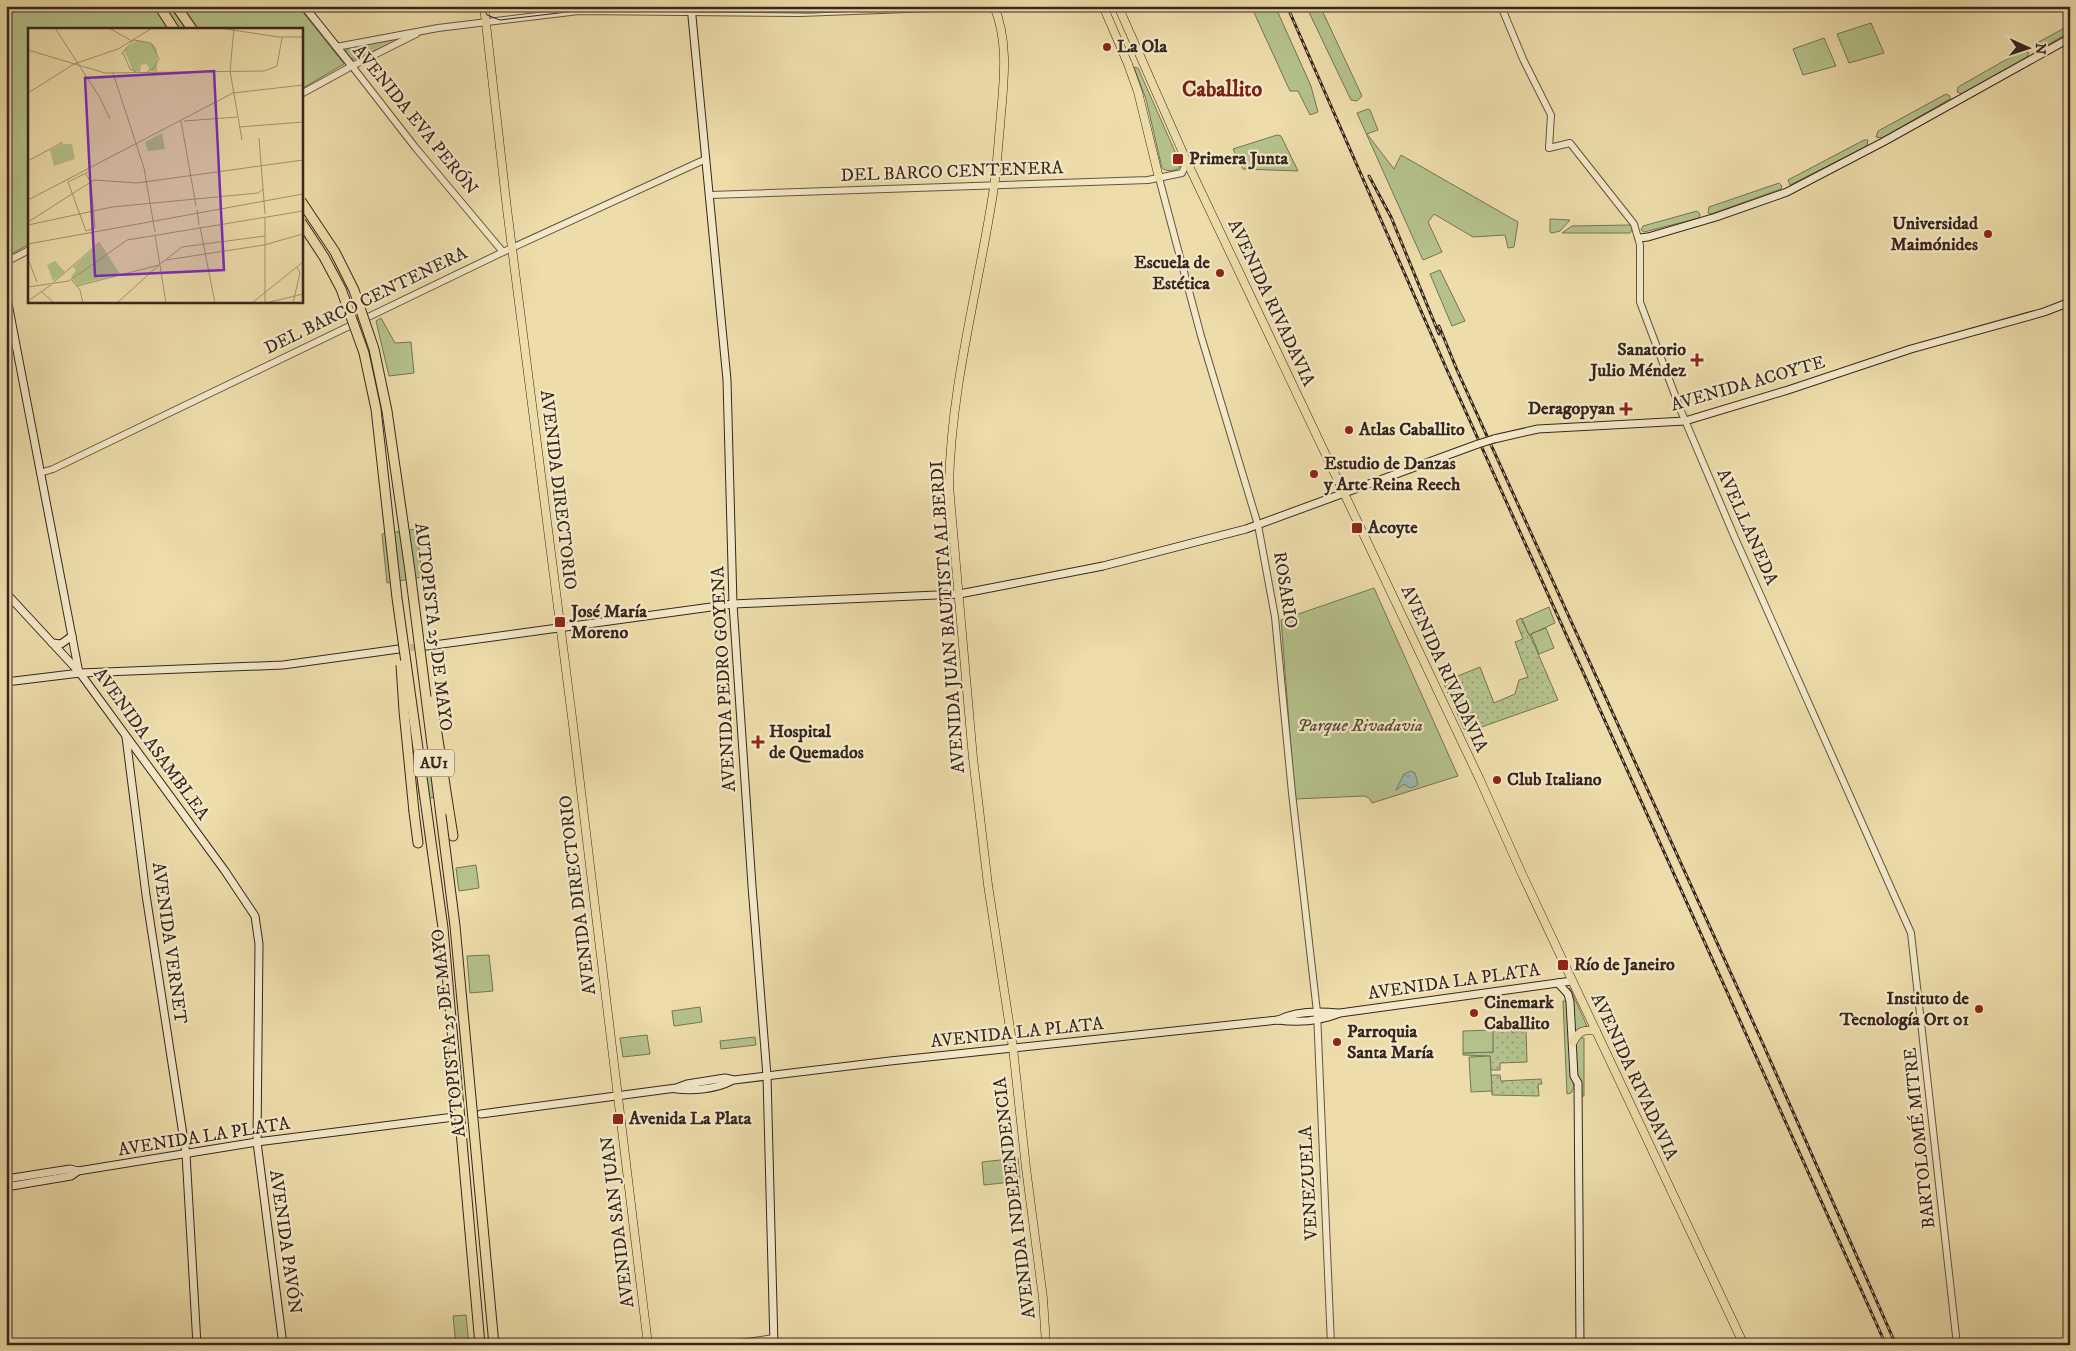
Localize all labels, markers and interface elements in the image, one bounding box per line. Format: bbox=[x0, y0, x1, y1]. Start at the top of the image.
north arrow bbox=[2004, 22, 2054, 72]
inset map bbox=[28, 28, 302, 302]
place label: La Ola bbox=[1117, 36, 1167, 58]
street label: AVENIDA EVA PERÓN bbox=[348, 40, 482, 200]
marker: La Ola bbox=[1101, 41, 1113, 53]
text: N bbox=[2031, 42, 2049, 55]
district label: Caballito bbox=[1182, 76, 1262, 103]
place label: Primera Junta bbox=[1189, 148, 1289, 170]
marker: Primera Junta bbox=[1171, 152, 1185, 166]
street label: DEL BARCO CENTENERA bbox=[840, 157, 1064, 187]
place label: Universidad Maimónides bbox=[1891, 213, 1979, 256]
street label: AVENIDA RIVADAVIA bbox=[1223, 216, 1320, 390]
marker: Universidad Maimónides bbox=[1982, 228, 1994, 240]
street label: DEL BARCO CENTENERA bbox=[261, 242, 471, 360]
place label: Escuela de Estética bbox=[1134, 252, 1211, 295]
marker: Escuela de Estética bbox=[1214, 267, 1226, 279]
place label: Sanatorio Julio Méndez bbox=[1589, 339, 1686, 382]
street label: AVENIDA ACOYTE bbox=[1668, 351, 1828, 417]
marker: Sanatorio Julio Méndez bbox=[1690, 353, 1704, 367]
street label: AVENIDA DIRECTORIO bbox=[535, 389, 581, 591]
place label: Deragopyan bbox=[1528, 398, 1616, 420]
marker: Deragopyan bbox=[1619, 402, 1633, 416]
place label: Atlas Caballito bbox=[1358, 419, 1465, 441]
marker: Atlas Caballito bbox=[1343, 424, 1355, 436]
place label: Estudio de Danzas y Arte Reina Reech bbox=[1323, 453, 1461, 496]
street label: AVENIDA JUAN BAUTISTA ALBERDI bbox=[926, 460, 970, 774]
street label: AVELLANEDA bbox=[1712, 465, 1783, 589]
marker: Estudio de Danzas y Arte Reina Reech bbox=[1308, 468, 1320, 480]
place label: Acoyte bbox=[1367, 517, 1418, 539]
marker: Acoyte bbox=[1350, 521, 1364, 535]
street label: AUTOPISTA 25 DE MAYO bbox=[409, 522, 457, 732]
street label: ROSARIO bbox=[1268, 550, 1302, 630]
street label: AVENIDA PEDRO GOYENA bbox=[707, 565, 741, 792]
street label: AVENIDA RIVADAVIA bbox=[1396, 582, 1493, 756]
place label: José María Moreno bbox=[569, 601, 647, 644]
marker: José María Moreno bbox=[553, 615, 567, 629]
street label: AVENIDA ASAMBLEA bbox=[88, 663, 214, 825]
park label: Parque Rivadavia bbox=[1297, 715, 1423, 737]
place label: Hospital de Quemados bbox=[769, 721, 864, 764]
marker: Hospital de Quemados bbox=[751, 735, 765, 749]
road number: AU1 bbox=[414, 750, 454, 776]
place label: Club Italiano bbox=[1507, 769, 1602, 791]
marker: Club Italiano bbox=[1491, 774, 1503, 786]
street label: AVENIDA DIRECTORIO bbox=[555, 794, 601, 996]
street label: AVENIDA VERNET bbox=[147, 861, 191, 1026]
street label: AUTOPISTA 25 DE MAYO bbox=[427, 928, 471, 1138]
place label: Río de Janeiro bbox=[1574, 954, 1675, 976]
marker: Río de Janeiro bbox=[1556, 958, 1570, 972]
street label: AVENIDA LA PLATA bbox=[1366, 959, 1542, 1005]
place label: Instituto de Tecnología Ort 01 bbox=[1839, 988, 1970, 1031]
street label: AVENIDA RIVADAVIA bbox=[1586, 990, 1683, 1164]
place label: Cinemark Caballito bbox=[1484, 992, 1555, 1035]
marker: Instituto de Tecnología Ort 01 bbox=[1973, 1003, 1985, 1015]
marker: Cinemark Caballito bbox=[1468, 1007, 1480, 1019]
street label: AVENIDA LA PLATA bbox=[929, 1013, 1105, 1053]
place label: Parroquia Santa María bbox=[1347, 1021, 1434, 1064]
marker: Parroquia Santa María bbox=[1331, 1036, 1343, 1048]
street label: BARTOLOMÉ MITRE bbox=[1900, 1046, 1940, 1230]
street label: AVENIDA INDEPENDENCIA bbox=[989, 1075, 1041, 1320]
place label: Avenida La Plata bbox=[628, 1108, 752, 1130]
street label: AVENIDA LA PLATA bbox=[116, 1112, 292, 1161]
marker: Avenida La Plata bbox=[611, 1112, 625, 1126]
street label: VENEZUELA bbox=[1295, 1125, 1323, 1242]
street label: AVENIDA SAN JUAN bbox=[597, 1135, 639, 1309]
street label: AVENIDA PAVÓN bbox=[264, 1169, 306, 1316]

